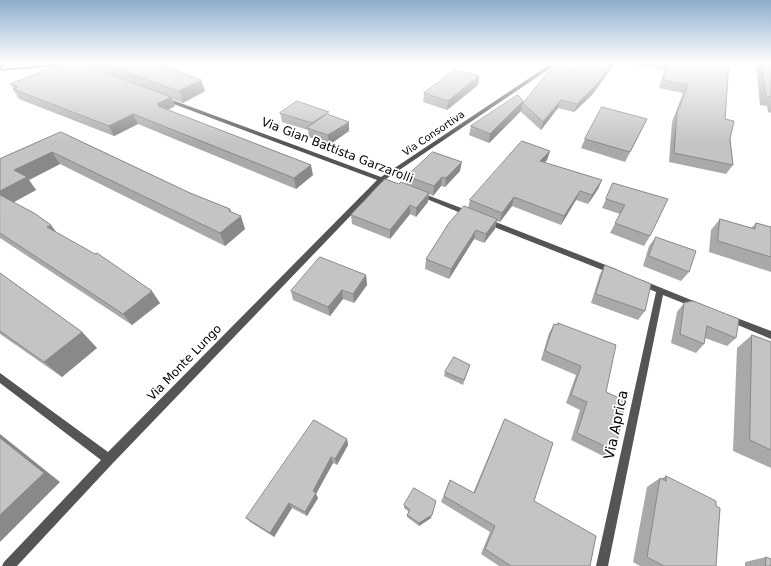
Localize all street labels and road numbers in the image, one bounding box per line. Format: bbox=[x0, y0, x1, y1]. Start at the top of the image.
street label: Via Consortiva bbox=[401, 109, 467, 159]
street label: Via Gian Battista Garzarolli bbox=[259, 115, 415, 187]
street label: Via Monte Lungo bbox=[145, 322, 225, 404]
street label: Via Aprica bbox=[601, 389, 633, 461]

